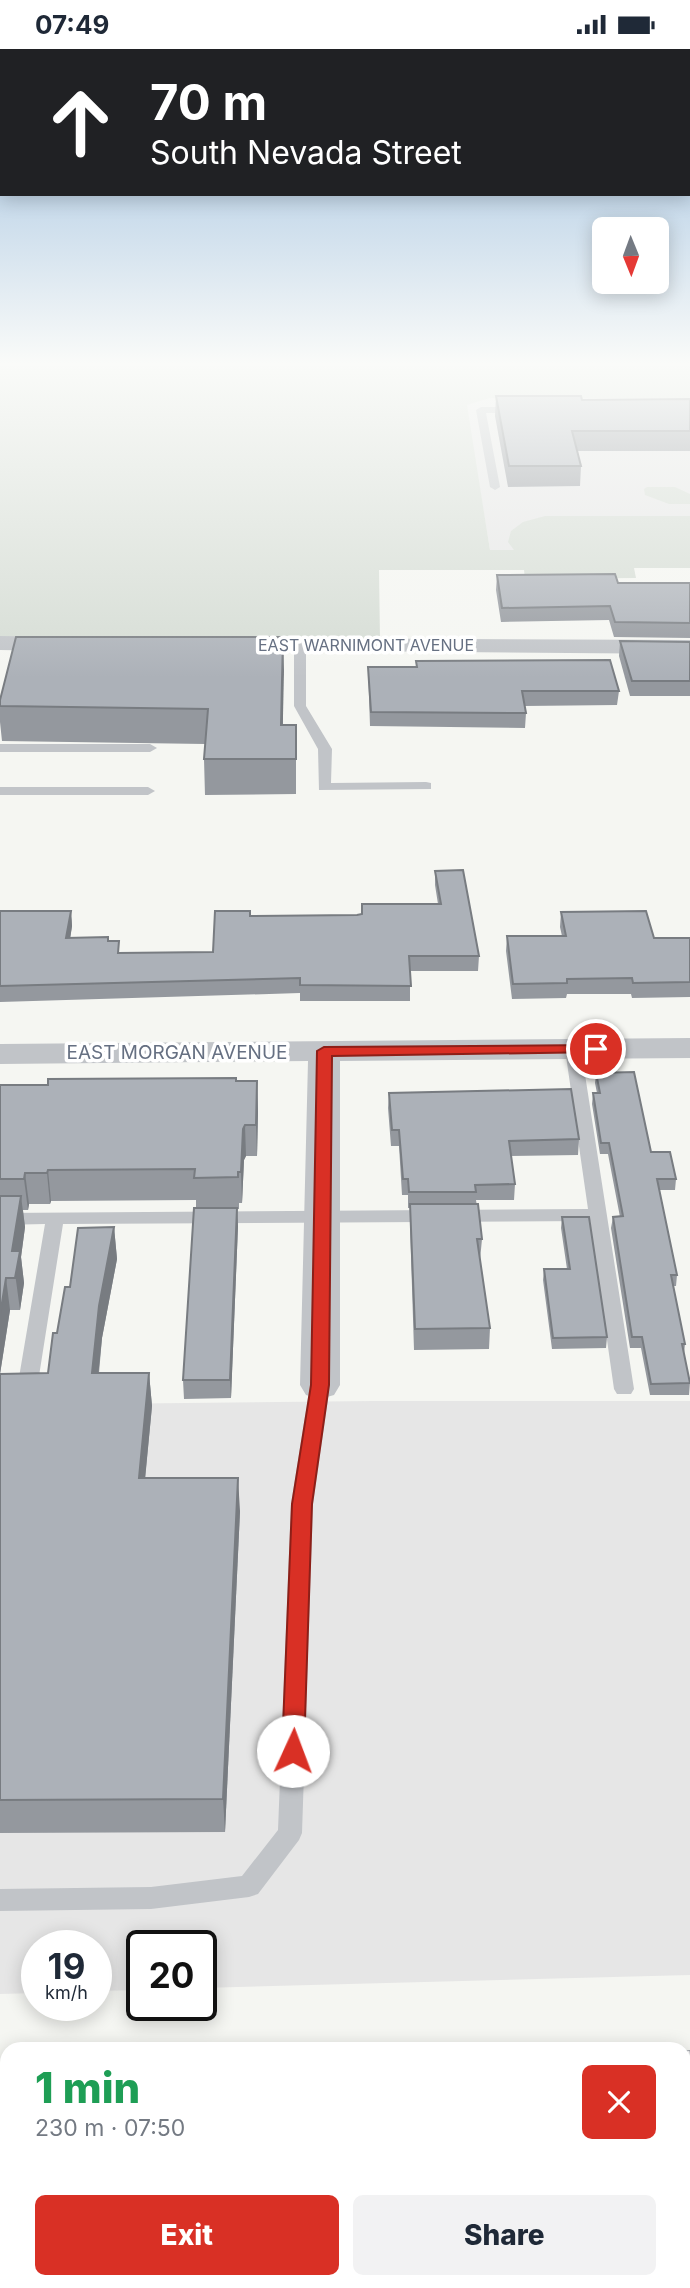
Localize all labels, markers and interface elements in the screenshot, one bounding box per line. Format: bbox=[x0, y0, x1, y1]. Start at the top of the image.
text: 07:49 bbox=[35, 9, 109, 40]
text: 70 m bbox=[150, 73, 267, 132]
icon: ahead bbox=[35, 77, 126, 168]
text: South Nevada Street bbox=[150, 133, 462, 172]
north arrow bbox=[592, 217, 668, 294]
map controls bbox=[592, 217, 669, 294]
street label: EAST WARNIMONT AVENUE bbox=[258, 635, 474, 655]
pin bbox=[566, 1019, 626, 1079]
icon: arrive bbox=[577, 1030, 615, 1068]
street label: EAST MORGAN AVENUE bbox=[67, 1041, 287, 1064]
position arrow bbox=[256, 1714, 330, 1788]
speed limit sign: 20 bbox=[126, 1930, 217, 2021]
text: 19 bbox=[48, 1945, 85, 1987]
text: km/h bbox=[45, 1982, 88, 2003]
text: 1 min bbox=[35, 2062, 140, 2113]
button: close bbox=[582, 2065, 656, 2139]
text: 230 m · 07:50 bbox=[35, 2114, 185, 2142]
button: Exit bbox=[35, 2195, 339, 2275]
button: Share bbox=[353, 2195, 656, 2275]

